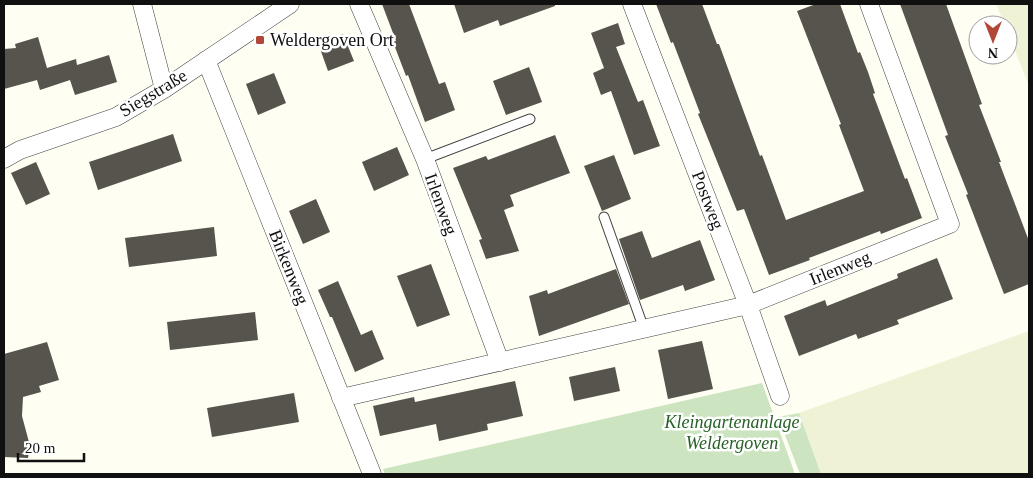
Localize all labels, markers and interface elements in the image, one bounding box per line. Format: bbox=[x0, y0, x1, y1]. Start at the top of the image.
north arrow bbox=[968, 15, 1018, 65]
place label: Weldergoven Ort bbox=[270, 30, 394, 50]
marker: Weldergoven Ort bbox=[254, 34, 266, 46]
text: N bbox=[988, 45, 998, 60]
street label: Siegstraße bbox=[116, 65, 190, 121]
street label: Postweg bbox=[688, 168, 728, 232]
street label: Irlenweg bbox=[421, 171, 461, 237]
street label: Birkenweg bbox=[265, 227, 313, 307]
street label: Irlenweg bbox=[807, 247, 873, 289]
park label: Kleingartenanlage Weldergoven bbox=[664, 412, 800, 453]
scale bar bbox=[18, 430, 84, 462]
text: 20 m bbox=[25, 440, 56, 456]

